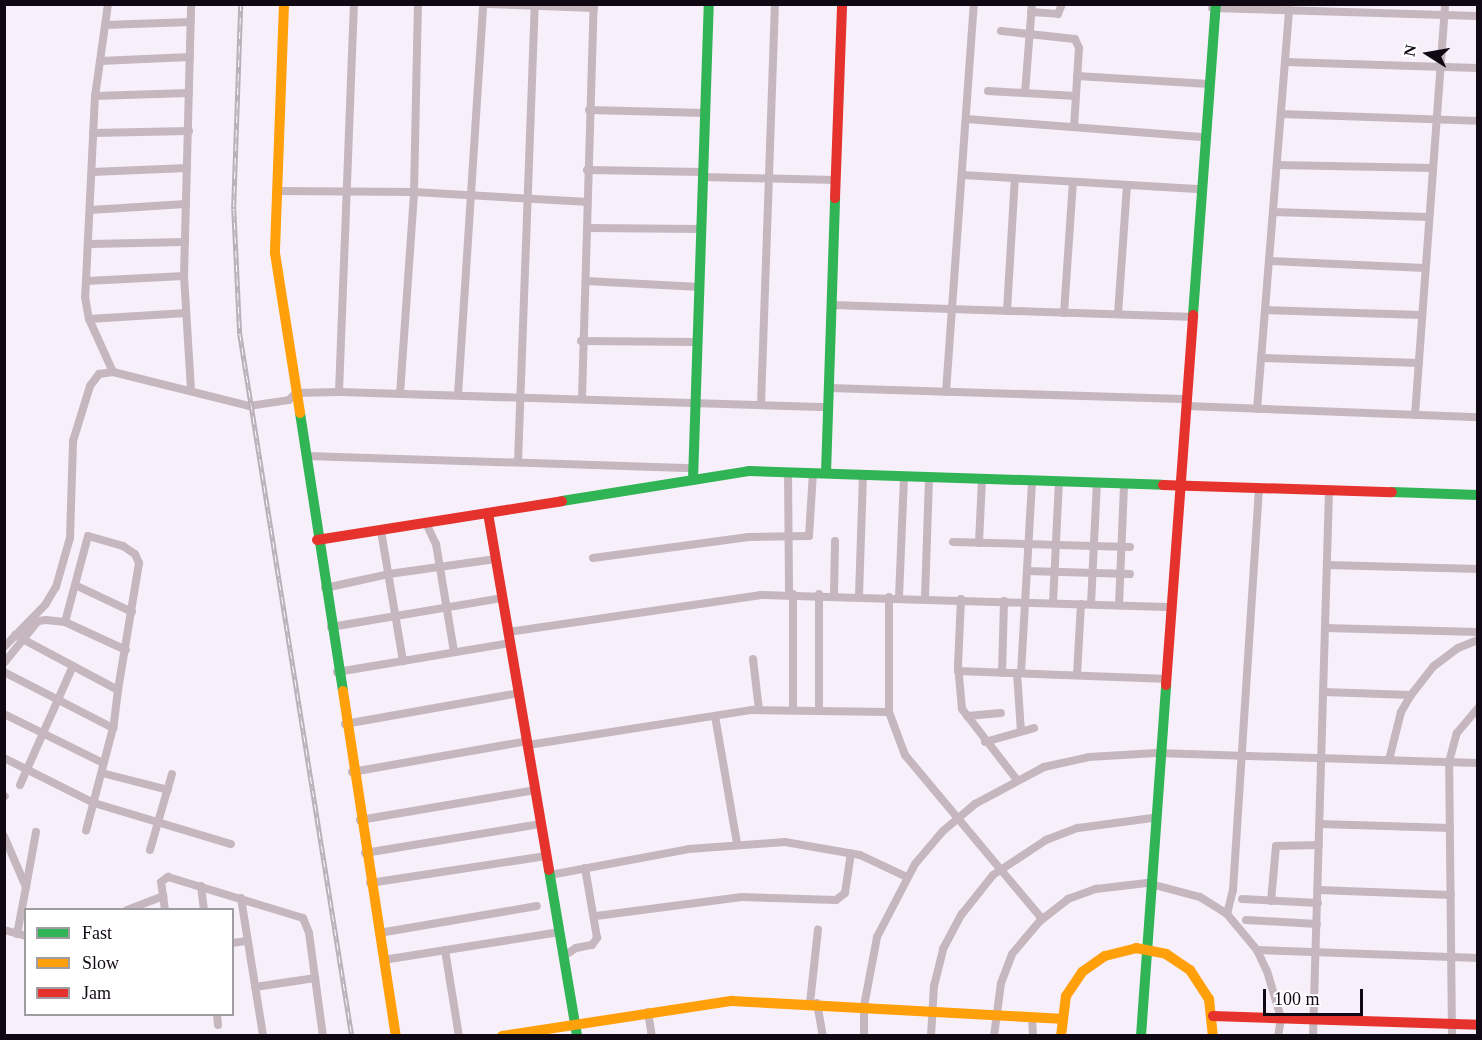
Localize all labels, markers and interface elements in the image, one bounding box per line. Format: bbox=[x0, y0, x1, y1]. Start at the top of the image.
north arrow bbox=[1398, 24, 1458, 84]
text: N bbox=[1400, 43, 1419, 58]
legend bbox=[24, 908, 234, 1016]
text: Fast bbox=[82, 923, 112, 943]
text: Slow bbox=[82, 953, 119, 973]
scale bar bbox=[1266, 977, 1366, 1015]
text: Jam bbox=[82, 983, 111, 1003]
text: 100 m bbox=[1274, 989, 1320, 1009]

